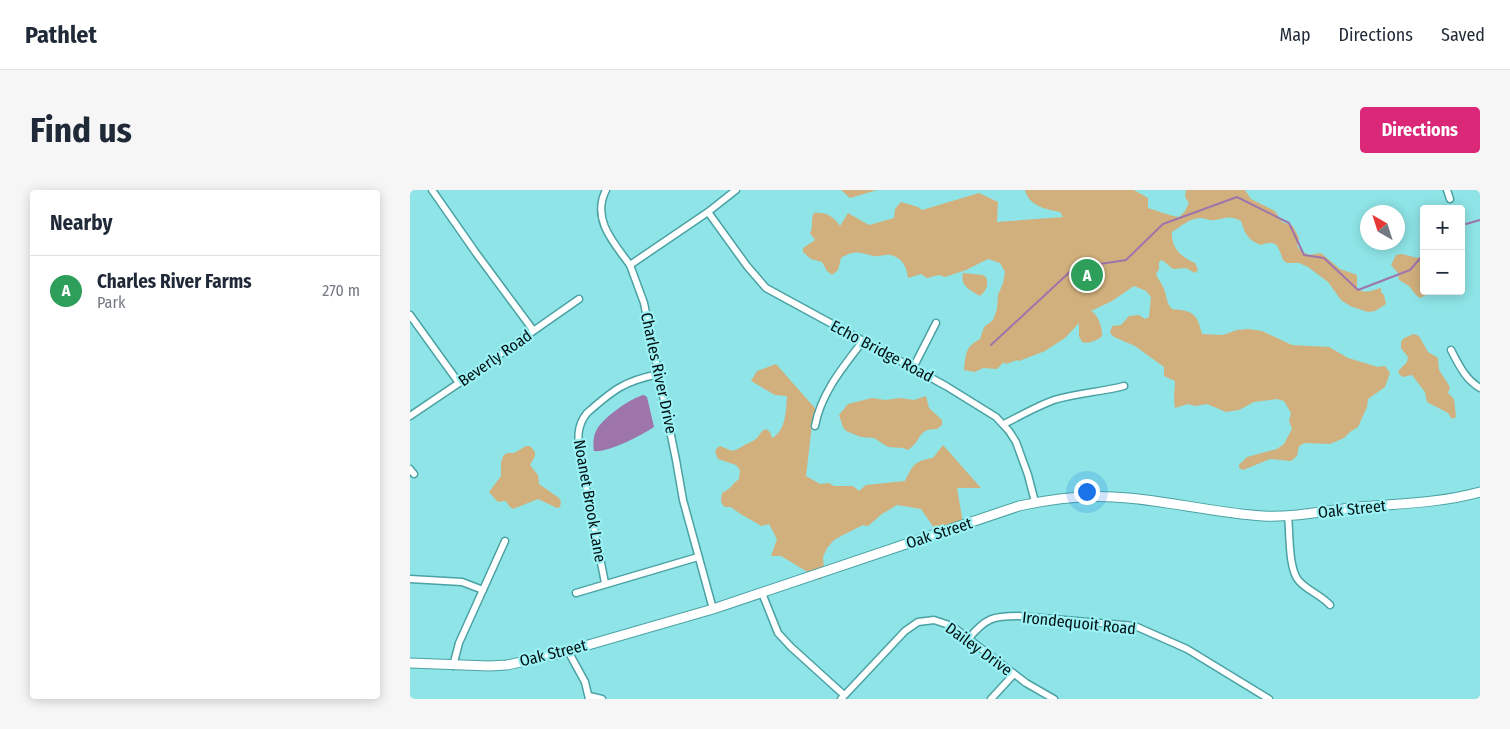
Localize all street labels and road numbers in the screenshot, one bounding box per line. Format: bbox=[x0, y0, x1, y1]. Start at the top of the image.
street label: Charles River Drive bbox=[637, 311, 681, 435]
street label: Echo Bridge Road bbox=[827, 316, 937, 386]
street label: Beverly Road bbox=[455, 326, 535, 390]
street label: Noanet Brook Lane bbox=[570, 438, 610, 564]
street label: Oak Street bbox=[1317, 496, 1388, 522]
street label: Oak Street bbox=[904, 513, 975, 553]
street label: Irondequoit Road bbox=[1021, 608, 1137, 638]
street label: Dailey Drive bbox=[942, 618, 1016, 680]
street label: Oak Street bbox=[518, 635, 589, 670]

